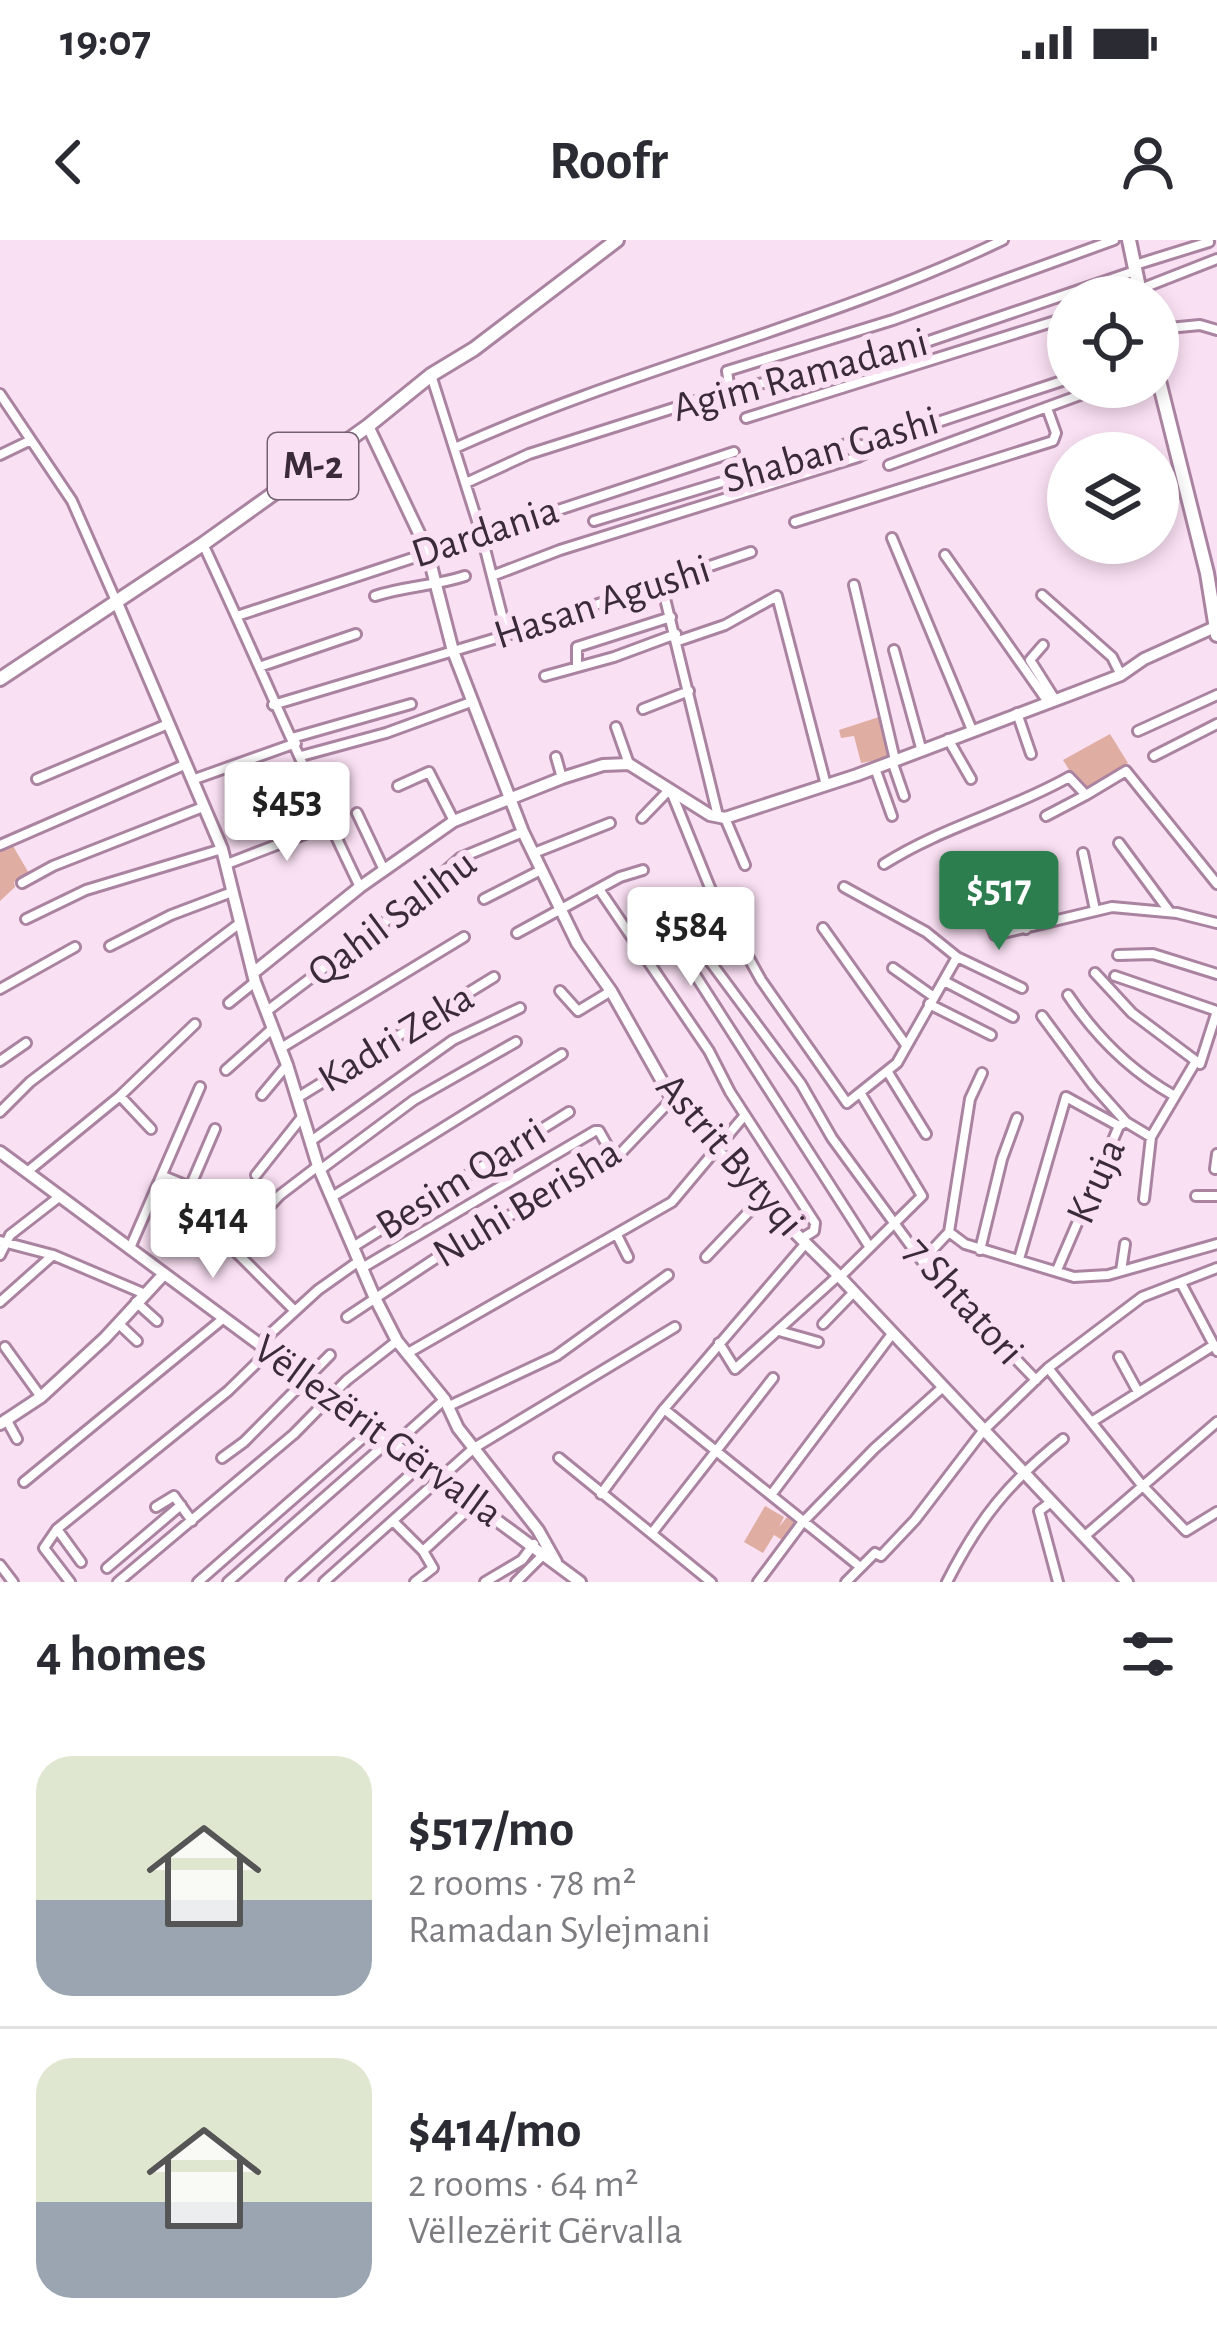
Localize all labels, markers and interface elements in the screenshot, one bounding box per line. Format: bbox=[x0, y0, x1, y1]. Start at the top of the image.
text: 19:07 bbox=[60, 19, 151, 64]
icon: back bbox=[36, 129, 102, 195]
icon: person bbox=[1115, 129, 1181, 195]
text: Roofr bbox=[549, 135, 668, 189]
map controls bbox=[1047, 276, 1179, 564]
button: locate bbox=[1047, 276, 1179, 408]
street label: Agim Ramadani bbox=[668, 321, 932, 429]
street label: Shaban Gashi bbox=[719, 399, 943, 501]
button: layers bbox=[1047, 432, 1179, 564]
road number: M-2 bbox=[268, 433, 358, 499]
street label: Dardania bbox=[406, 489, 564, 575]
street label: Hasan Agushi bbox=[489, 547, 715, 657]
pin: $453 bbox=[216, 762, 358, 864]
text: $453 bbox=[252, 781, 322, 820]
street label: Qahil Salihu bbox=[300, 842, 484, 994]
pin: $517 bbox=[928, 851, 1070, 953]
text: $517 bbox=[966, 870, 1032, 909]
pin: $584 bbox=[620, 887, 762, 989]
text: $584 bbox=[654, 906, 728, 945]
street label: Kadri Zeka bbox=[311, 976, 481, 1100]
street label: Astrit Bytyqi bbox=[649, 1066, 811, 1244]
street label: Besim Qarri bbox=[369, 1111, 553, 1247]
street label: Nuhi Berisha bbox=[426, 1131, 628, 1275]
street label: Kruja bbox=[1059, 1132, 1133, 1230]
pin: $414 bbox=[142, 1179, 284, 1281]
text: $414 bbox=[178, 1198, 248, 1237]
street label: 7 Shtatori bbox=[896, 1229, 1032, 1373]
street label: Vëllezërit Gërvalla bbox=[246, 1327, 510, 1535]
icon: filters bbox=[1115, 1621, 1181, 1687]
text: 4 homes bbox=[36, 1629, 206, 1680]
icon: home bbox=[132, 1804, 276, 1948]
text: $517/mo bbox=[408, 1804, 574, 1855]
text: 2 rooms · 78 m² bbox=[408, 1864, 636, 1903]
text: Ramadan Sylejmani bbox=[408, 1911, 711, 1950]
text: $414/mo bbox=[408, 2105, 581, 2156]
icon: home bbox=[132, 2106, 276, 2250]
text: 2 rooms · 64 m² bbox=[408, 2165, 638, 2204]
text: Vëllezërit Gërvalla bbox=[408, 2212, 683, 2251]

